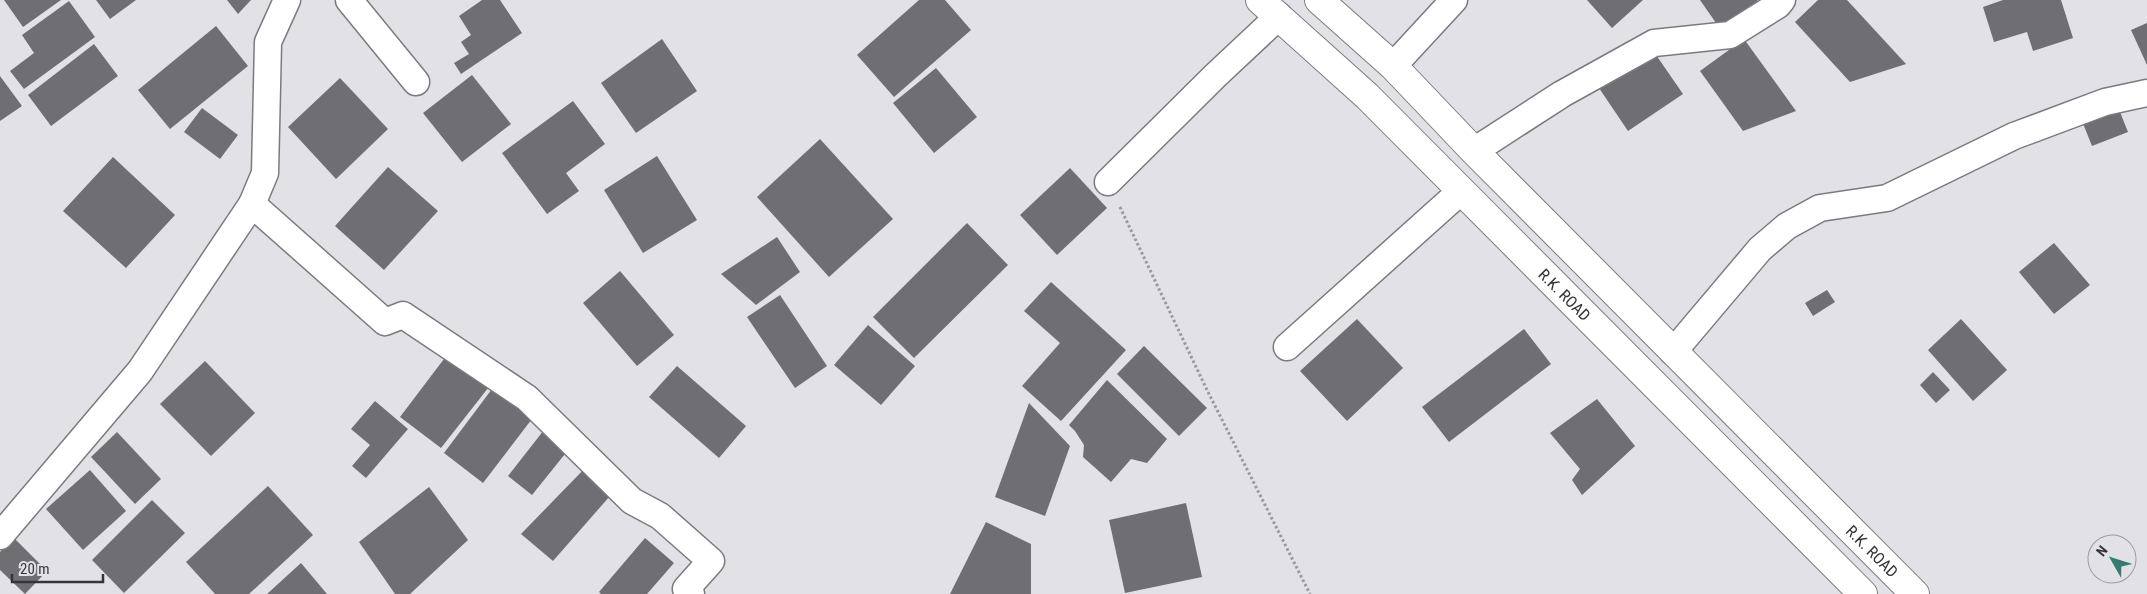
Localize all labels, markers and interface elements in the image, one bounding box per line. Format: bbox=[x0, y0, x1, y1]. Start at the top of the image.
street label: R.K. ROAD bbox=[1535, 265, 1595, 325]
street label: R.K. ROAD bbox=[1842, 521, 1902, 581]
north arrow bbox=[2087, 534, 2137, 584]
text: N bbox=[2093, 542, 2111, 559]
scale bar bbox=[12, 552, 104, 584]
text: 20 m bbox=[20, 560, 50, 578]

